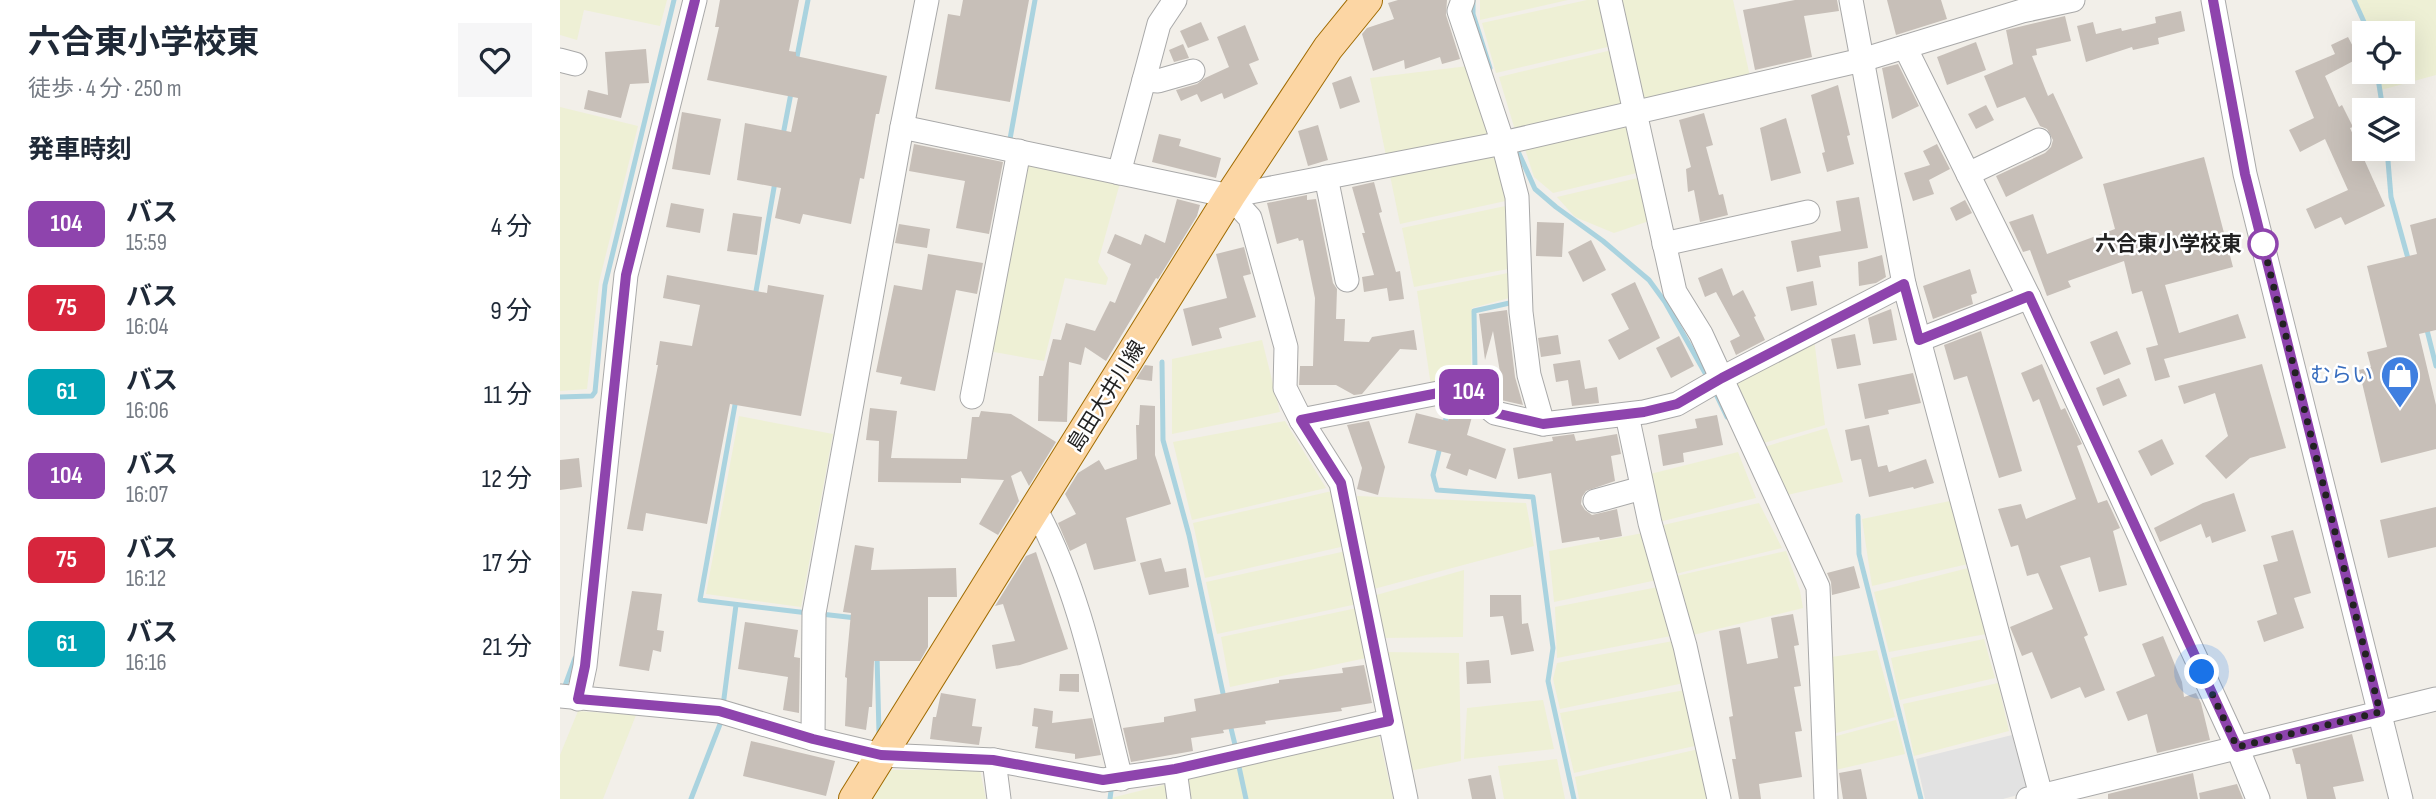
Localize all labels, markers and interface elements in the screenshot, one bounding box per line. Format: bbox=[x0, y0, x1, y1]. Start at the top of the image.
map controls bbox=[2352, 21, 2415, 161]
button: locate bbox=[2352, 21, 2415, 84]
text: 六合東小学校東 bbox=[28, 23, 259, 63]
button: heart bbox=[458, 23, 532, 97]
text: 徒歩 · 4 分 · 250 m bbox=[28, 75, 181, 103]
button: layers bbox=[2352, 98, 2415, 161]
text: 発車時刻 bbox=[28, 135, 132, 166]
text: バス bbox=[126, 198, 178, 229]
text: 104 bbox=[51, 209, 82, 238]
text: 4 分 bbox=[491, 212, 532, 243]
text: 15:59 bbox=[126, 229, 167, 257]
marker: 六合東小学校東 bbox=[2248, 229, 2278, 259]
place label: 六合東小学校東 bbox=[2095, 232, 2242, 257]
text: バス bbox=[126, 282, 178, 313]
text: 75 bbox=[56, 293, 77, 322]
text: 9 分 bbox=[490, 296, 532, 327]
text: 16:04 bbox=[126, 313, 168, 341]
street label: 島田大井川線 bbox=[1062, 336, 1150, 456]
shop icon: むらい bbox=[2379, 354, 2421, 409]
place label: むらい bbox=[2310, 363, 2373, 388]
text: バス bbox=[126, 366, 178, 397]
line badge: 104 bbox=[1429, 369, 1509, 415]
text: 61 bbox=[56, 377, 77, 406]
text: 104 bbox=[1453, 377, 1485, 406]
text: 11 分 bbox=[484, 380, 532, 411]
text: 16:06 bbox=[126, 397, 169, 425]
text: バス bbox=[126, 450, 178, 481]
text: 104 bbox=[51, 461, 82, 490]
text: 12 分 bbox=[482, 464, 532, 495]
text: 16:07 bbox=[126, 481, 168, 509]
text: バス bbox=[126, 534, 178, 565]
text: 75 bbox=[56, 545, 77, 574]
text: 17 分 bbox=[482, 548, 532, 579]
text: 16:12 bbox=[126, 565, 166, 593]
text: バス bbox=[126, 618, 178, 649]
text: 61 bbox=[56, 629, 77, 658]
text: 21 分 bbox=[482, 632, 532, 663]
text: 16:16 bbox=[126, 649, 167, 677]
your location bbox=[2184, 654, 2219, 689]

